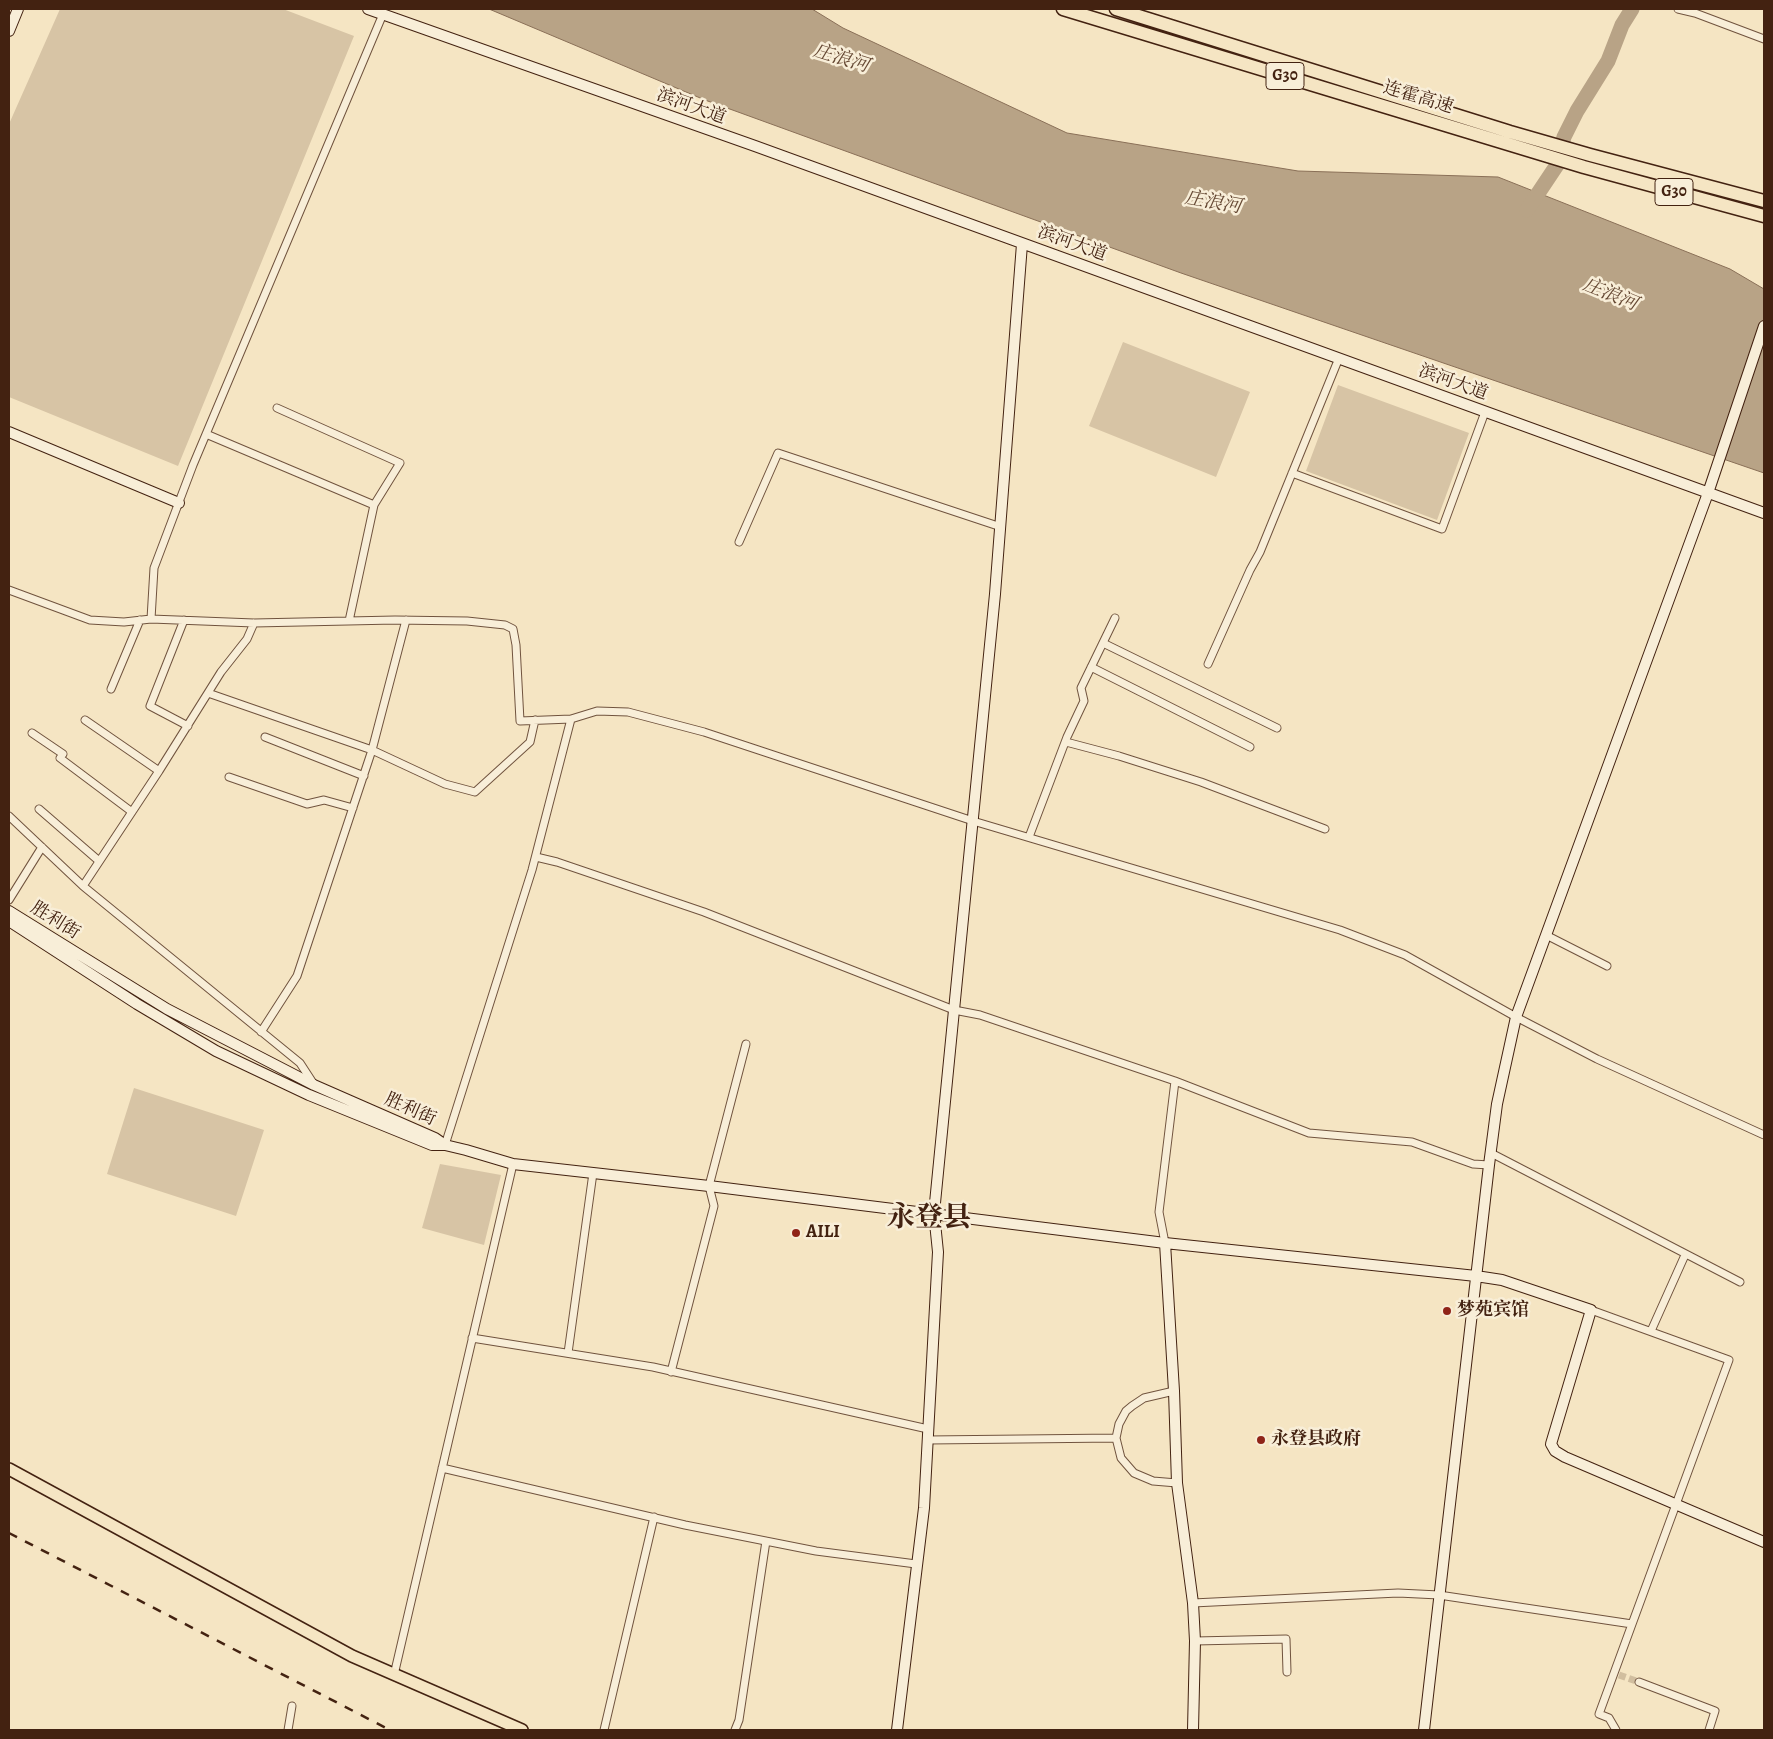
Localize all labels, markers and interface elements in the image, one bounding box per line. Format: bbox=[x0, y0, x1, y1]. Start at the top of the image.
water label: 庄浪河 bbox=[810, 40, 872, 78]
road number: G30 bbox=[1266, 62, 1304, 90]
street label: 连霍高速 bbox=[1380, 77, 1456, 119]
street label: 滨河大道 bbox=[653, 85, 729, 129]
road number: G30 bbox=[1655, 178, 1693, 206]
water label: 庄浪河 bbox=[1183, 187, 1243, 219]
street label: 滨河大道 bbox=[1034, 222, 1110, 266]
water label: 庄浪河 bbox=[1579, 274, 1641, 316]
street label: 滨河大道 bbox=[1415, 361, 1491, 405]
street label: 胜利街 bbox=[26, 898, 84, 944]
street label: 胜利街 bbox=[381, 1089, 439, 1131]
district label: 永登县 bbox=[887, 1202, 971, 1236]
place label: AILI bbox=[806, 1222, 840, 1244]
marker: AILI bbox=[790, 1227, 802, 1239]
place label: 梦苑宾馆 bbox=[1457, 1300, 1529, 1322]
marker: 梦苑宾馆 bbox=[1441, 1305, 1453, 1317]
place label: 永登县政府 bbox=[1271, 1429, 1361, 1451]
marker: 永登县政府 bbox=[1255, 1434, 1267, 1446]

